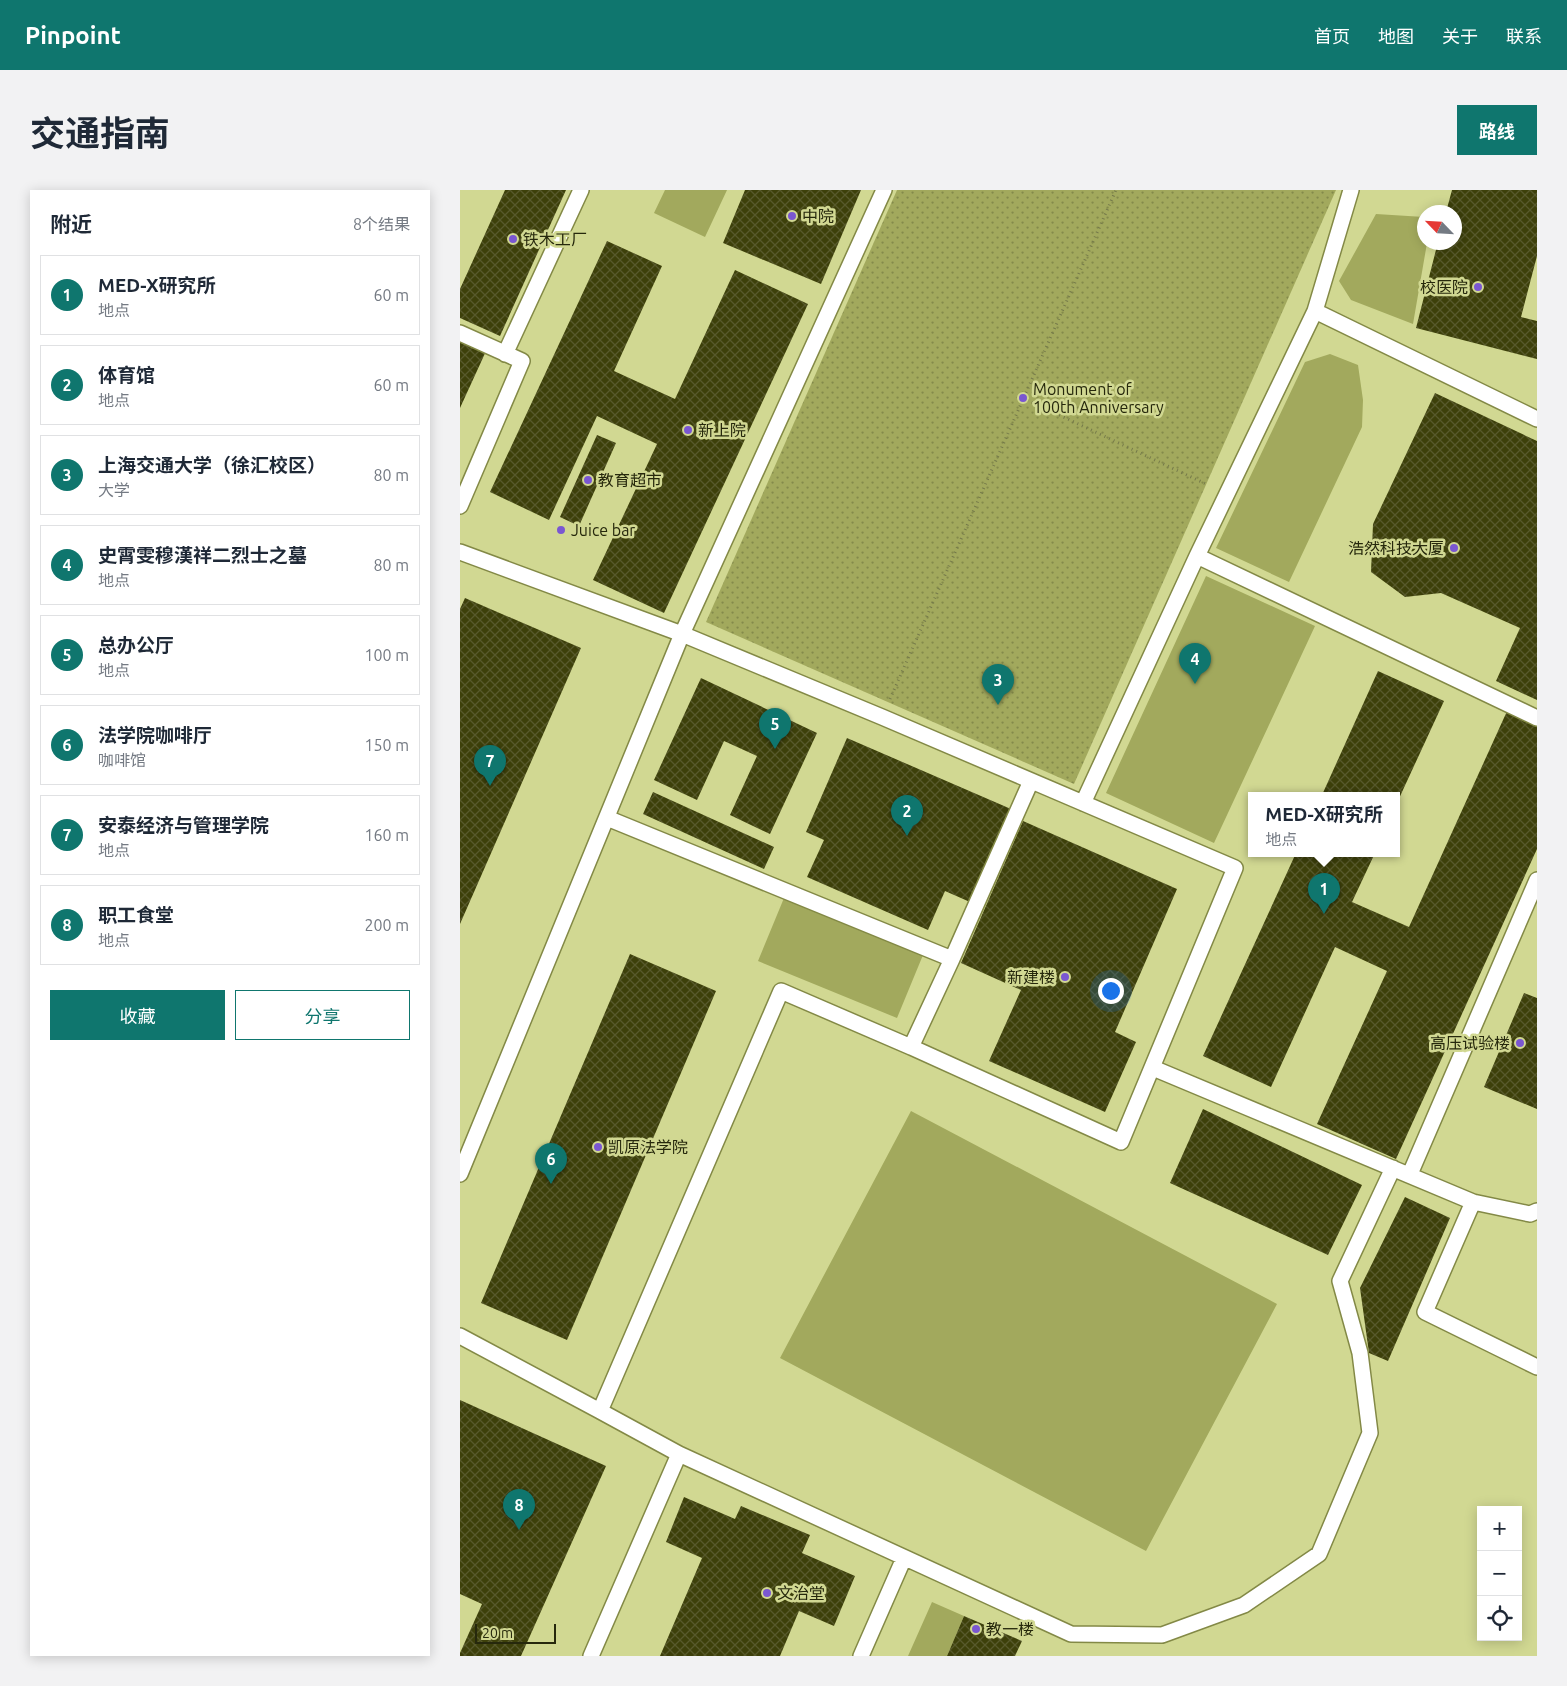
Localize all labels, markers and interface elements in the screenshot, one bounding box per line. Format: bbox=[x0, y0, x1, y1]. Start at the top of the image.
text: Pinpoint bbox=[25, 22, 121, 49]
text: 首页 bbox=[1314, 26, 1350, 46]
text: 地图 bbox=[1378, 26, 1414, 46]
text: 关于 bbox=[1442, 26, 1478, 46]
text: 联系 bbox=[1506, 26, 1542, 46]
button: 路线 bbox=[1457, 105, 1537, 155]
text: 交通指南 bbox=[30, 113, 170, 153]
north arrow bbox=[1417, 205, 1462, 250]
place label: 中院 bbox=[802, 207, 834, 225]
marker: 中院 bbox=[786, 210, 798, 222]
text: 附近 bbox=[50, 212, 92, 236]
text: 8个结果 bbox=[353, 215, 410, 233]
place label: 铁木工厂 bbox=[523, 230, 587, 248]
marker: 铁木工厂 bbox=[507, 233, 519, 245]
text: MED-X研究所 bbox=[98, 274, 216, 296]
place label: 校医院 bbox=[1420, 278, 1468, 296]
marker: 校医院 bbox=[1472, 281, 1484, 293]
text: 1 bbox=[62, 286, 72, 304]
text: 60 m bbox=[373, 286, 409, 304]
text: 地点 bbox=[98, 301, 130, 319]
text: 体育馆 bbox=[98, 364, 155, 386]
text: 2 bbox=[62, 376, 72, 394]
text: 60 m bbox=[373, 376, 409, 394]
place label: Monument of 100th Anniversary bbox=[1033, 380, 1164, 416]
text: 地点 bbox=[98, 391, 130, 409]
marker: Monument of 100th Anniversary bbox=[1017, 392, 1029, 404]
place label: 新上院 bbox=[698, 421, 746, 439]
marker: 新上院 bbox=[682, 424, 694, 436]
text: 上海交通大学（徐汇校区） bbox=[98, 454, 326, 476]
text: 3 bbox=[62, 466, 72, 484]
text: 80 m bbox=[373, 466, 409, 484]
place label: 教育超市 bbox=[598, 471, 662, 489]
marker: 教育超市 bbox=[582, 474, 594, 486]
text: 大学 bbox=[98, 481, 130, 499]
place label: Juice bar bbox=[571, 521, 635, 539]
marker: Juice bar bbox=[555, 524, 567, 536]
place label: 浩然科技大厦 bbox=[1348, 539, 1444, 557]
marker: 浩然科技大厦 bbox=[1448, 542, 1460, 554]
text: 史霄雯穆漢祥二烈士之墓 bbox=[98, 544, 307, 566]
text: 4 bbox=[62, 556, 72, 574]
text: 80 m bbox=[373, 556, 409, 574]
text: 地点 bbox=[98, 571, 130, 589]
text: 总办公厅 bbox=[98, 634, 174, 656]
pin: 4 bbox=[1179, 643, 1211, 684]
text: 5 bbox=[62, 646, 72, 664]
text: 100 m bbox=[364, 646, 409, 664]
text: 地点 bbox=[98, 661, 130, 679]
pin: 3 bbox=[982, 664, 1014, 705]
pin: 5 bbox=[759, 708, 791, 749]
text: 法学院咖啡厅 bbox=[98, 724, 212, 746]
text: 6 bbox=[62, 736, 72, 754]
text: 150 m bbox=[364, 736, 409, 754]
pin: 7 bbox=[474, 745, 506, 786]
text: 咖啡馆 bbox=[98, 751, 146, 769]
popup bbox=[1248, 792, 1400, 857]
pin: 2 bbox=[891, 795, 923, 836]
text: MED-X研究所 bbox=[1265, 803, 1383, 825]
text: 安泰经济与管理学院 bbox=[98, 814, 269, 836]
text: 7 bbox=[62, 826, 72, 844]
text: 160 m bbox=[364, 826, 409, 844]
text: 地点 bbox=[1265, 830, 1297, 848]
text: 地点 bbox=[98, 841, 130, 859]
pin: 1 bbox=[1308, 873, 1340, 914]
text: 职工食堂 bbox=[98, 904, 174, 926]
text: 8 bbox=[62, 916, 72, 934]
text: 200 m bbox=[364, 916, 409, 934]
text: 地点 bbox=[98, 931, 130, 949]
place label: 新建楼 bbox=[1007, 968, 1055, 986]
marker: 新建楼 bbox=[1059, 971, 1071, 983]
your location bbox=[1098, 978, 1124, 1004]
button: 收藏 bbox=[50, 990, 225, 1040]
button: 分享 bbox=[235, 990, 410, 1040]
place label: 高压试验楼 bbox=[1430, 1034, 1510, 1052]
marker: 高压试验楼 bbox=[1514, 1037, 1526, 1049]
place label: 凯原法学院 bbox=[608, 1138, 688, 1156]
marker: 凯原法学院 bbox=[592, 1141, 604, 1153]
pin: 6 bbox=[535, 1143, 567, 1184]
pin: 8 bbox=[503, 1489, 535, 1530]
map controls bbox=[1477, 1506, 1522, 1641]
button: + bbox=[1477, 1506, 1522, 1551]
button: − bbox=[1477, 1551, 1522, 1596]
place label: 文治堂 bbox=[777, 1584, 825, 1602]
marker: 文治堂 bbox=[761, 1587, 773, 1599]
button: locate bbox=[1477, 1596, 1522, 1641]
place label: 教一楼 bbox=[986, 1620, 1034, 1638]
scale bar bbox=[475, 1621, 556, 1644]
marker: 教一楼 bbox=[970, 1623, 982, 1635]
text: 20 m bbox=[482, 1625, 513, 1641]

